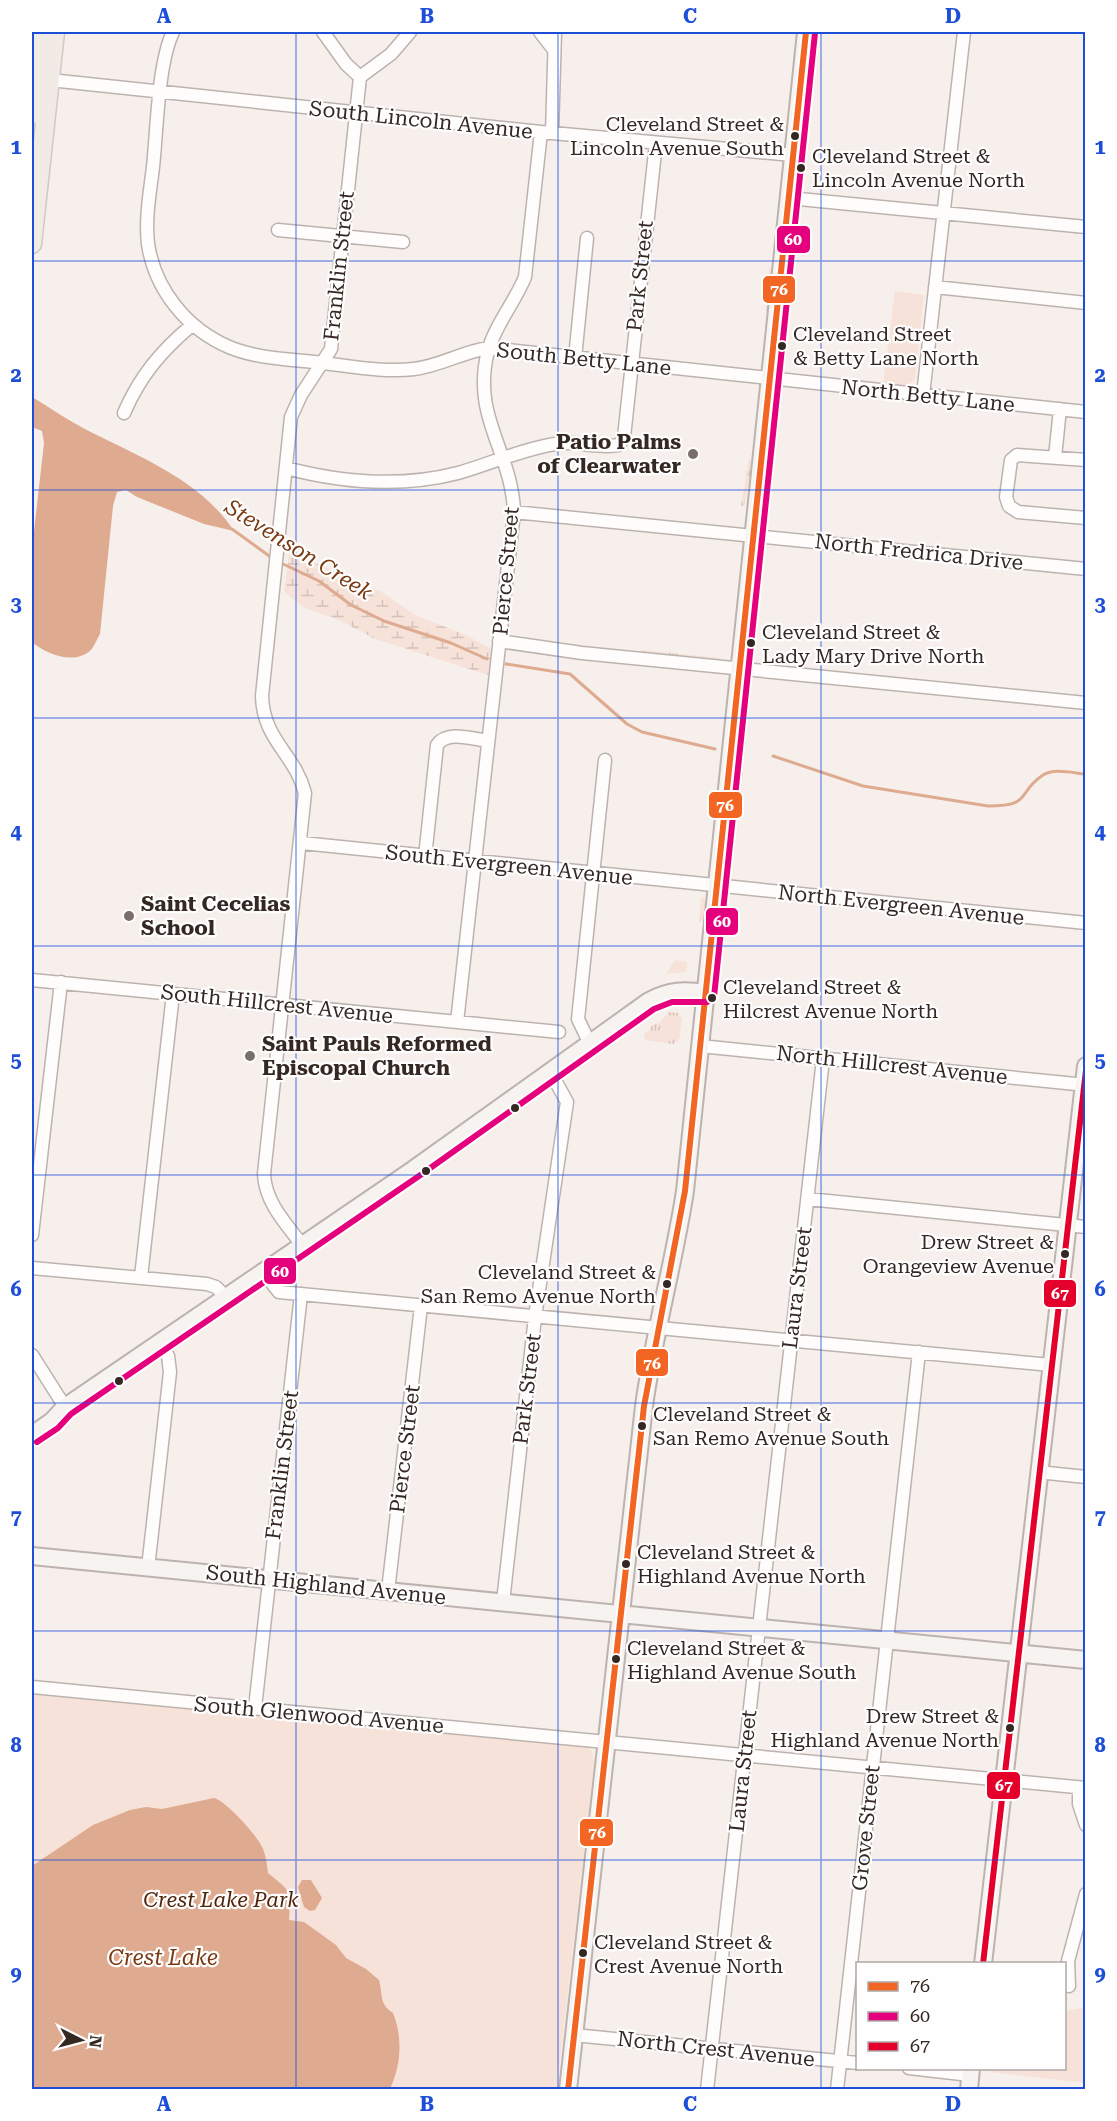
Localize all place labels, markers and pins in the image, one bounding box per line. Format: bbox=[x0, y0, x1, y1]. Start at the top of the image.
place label: Cleveland Street & Lincoln Avenue South bbox=[570, 112, 784, 160]
marker: Cleveland Street & Lincoln Avenue South bbox=[789, 130, 801, 142]
place label: Cleveland Street & Lincoln Avenue North bbox=[812, 144, 1025, 192]
marker: Cleveland Street & Lincoln Avenue North bbox=[795, 162, 807, 174]
place label: Cleveland Street & Betty Lane North bbox=[793, 322, 979, 370]
marker: Cleveland Street & Betty Lane North bbox=[776, 340, 788, 352]
place label: Patio Palms of Clearwater bbox=[537, 430, 681, 478]
marker: Patio Palms of Clearwater bbox=[686, 447, 700, 461]
place label: Cleveland Street & Lady Mary Drive North bbox=[762, 620, 984, 668]
marker: Cleveland Street & Lady Mary Drive North bbox=[745, 637, 757, 649]
place label: Saint Cecelias School bbox=[141, 892, 291, 940]
marker: Saint Cecelias School bbox=[122, 909, 136, 923]
place label: Cleveland Street & Hilcrest Avenue North bbox=[723, 975, 938, 1023]
marker: Cleveland Street & Hilcrest Avenue North bbox=[706, 992, 718, 1004]
place label: Saint Pauls Reformed Episcopal Church bbox=[262, 1032, 492, 1080]
marker: Saint Pauls Reformed Episcopal Church bbox=[243, 1049, 257, 1063]
unlabelled marker bbox=[509, 1102, 521, 1114]
unlabelled marker bbox=[420, 1165, 432, 1177]
place label: Drew Street & Orangeview Avenue bbox=[863, 1230, 1054, 1278]
marker: Drew Street & Orangeview Avenue bbox=[1059, 1248, 1071, 1260]
place label: Cleveland Street & San Remo Avenue North bbox=[421, 1260, 656, 1308]
marker: Cleveland Street & San Remo Avenue North bbox=[661, 1278, 673, 1290]
unlabelled marker bbox=[113, 1375, 125, 1387]
place label: Cleveland Street & San Remo Avenue South bbox=[653, 1402, 889, 1450]
marker: Cleveland Street & San Remo Avenue South bbox=[636, 1420, 648, 1432]
place label: Cleveland Street & Highland Avenue North bbox=[637, 1540, 866, 1588]
marker: Cleveland Street & Highland Avenue North bbox=[620, 1558, 632, 1570]
place label: Cleveland Street & Highland Avenue South bbox=[627, 1636, 857, 1684]
marker: Cleveland Street & Highland Avenue South bbox=[610, 1653, 622, 1665]
place label: Drew Street & Highland Avenue North bbox=[770, 1704, 999, 1752]
marker: Drew Street & Highland Avenue North bbox=[1004, 1722, 1016, 1734]
place label: Cleveland Street & Crest Avenue North bbox=[594, 1930, 783, 1978]
marker: Cleveland Street & Crest Avenue North bbox=[577, 1947, 589, 1959]

